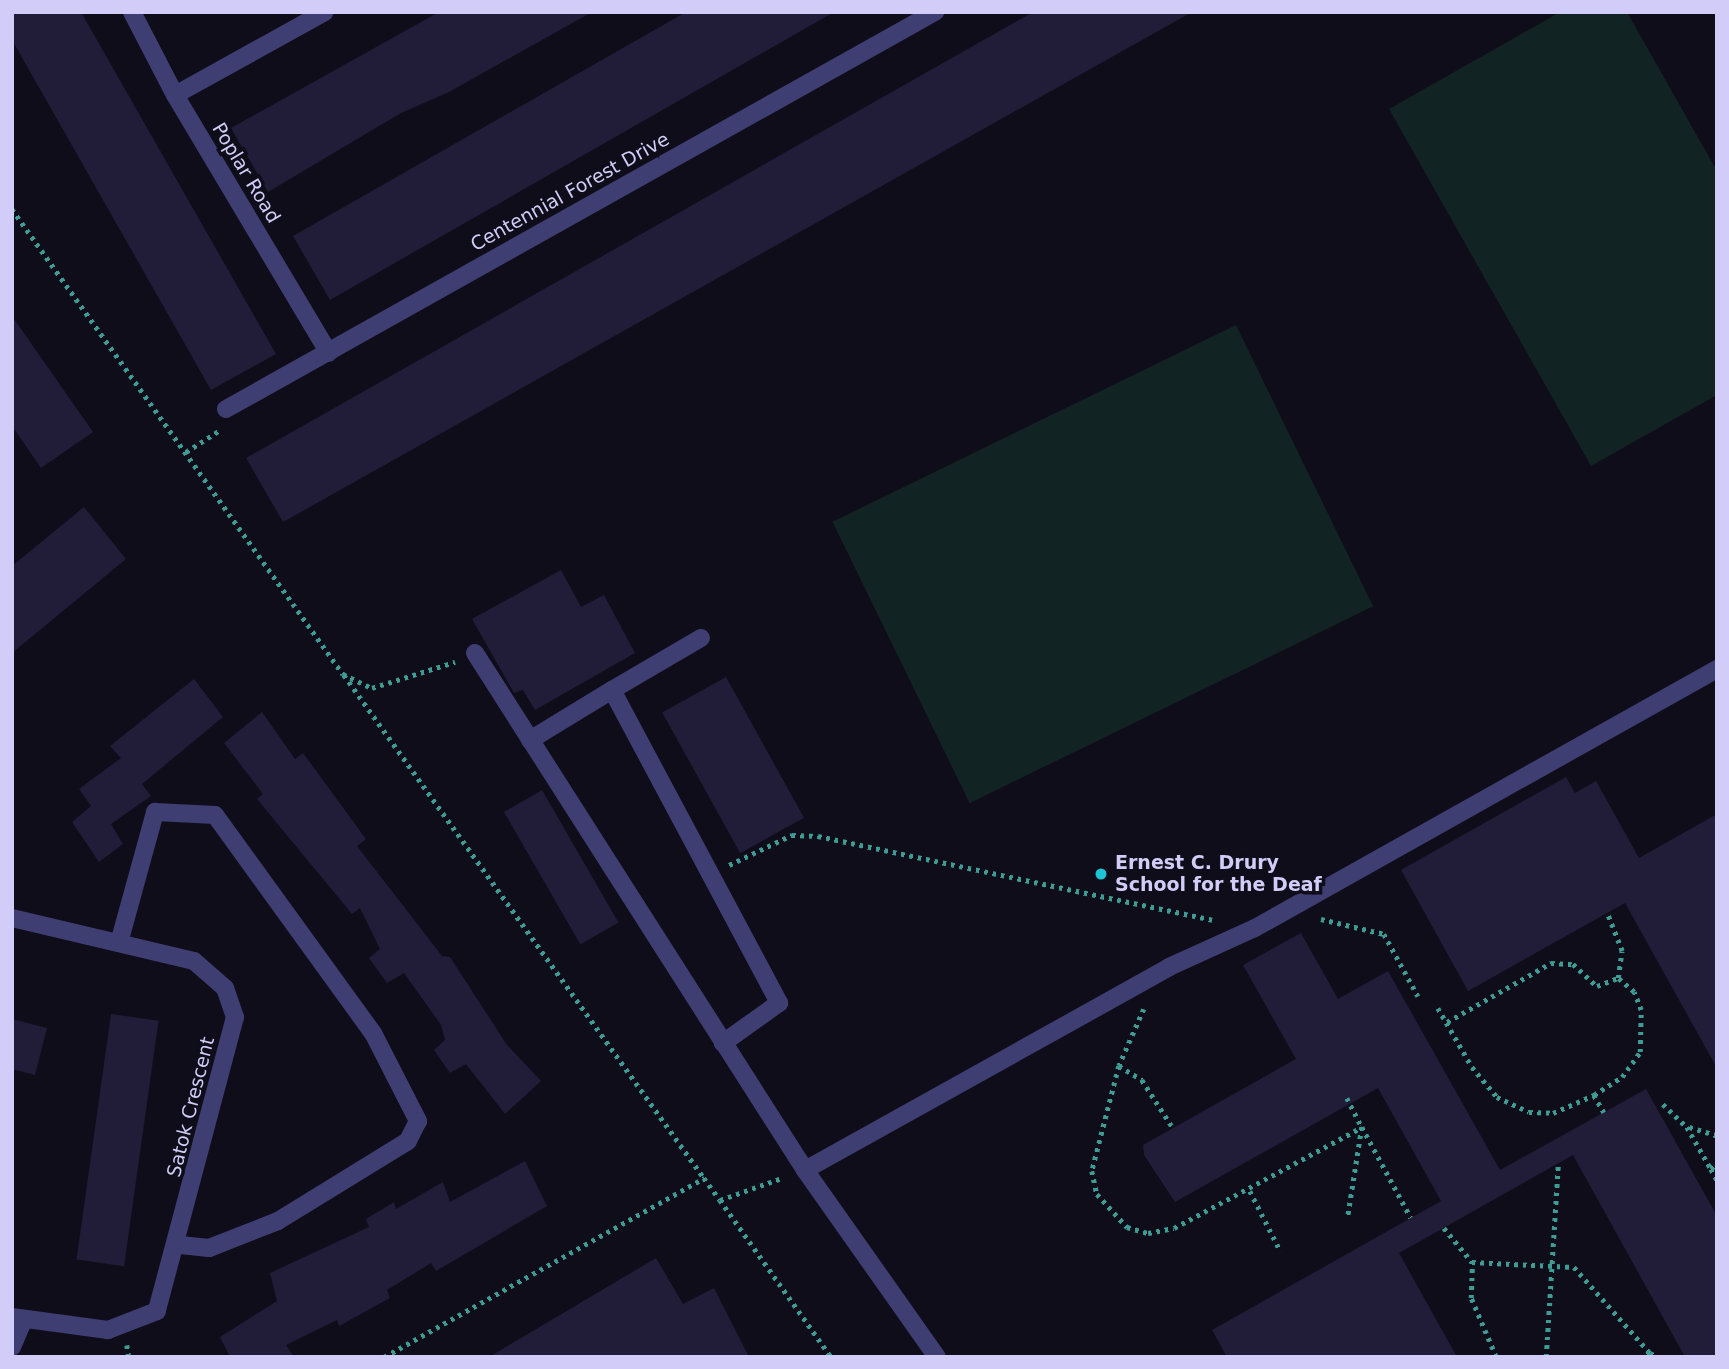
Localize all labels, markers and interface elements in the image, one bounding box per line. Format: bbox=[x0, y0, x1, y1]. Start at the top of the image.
street label: Poplar Road bbox=[207, 119, 285, 227]
street label: Centennial Forest Drive bbox=[467, 128, 673, 256]
place label: Ernest C. Drury School for the Deaf bbox=[1115, 852, 1322, 896]
marker: Ernest C. Drury School for the Deaf bbox=[1093, 866, 1109, 882]
street label: Satok Crescent bbox=[163, 1035, 219, 1179]

